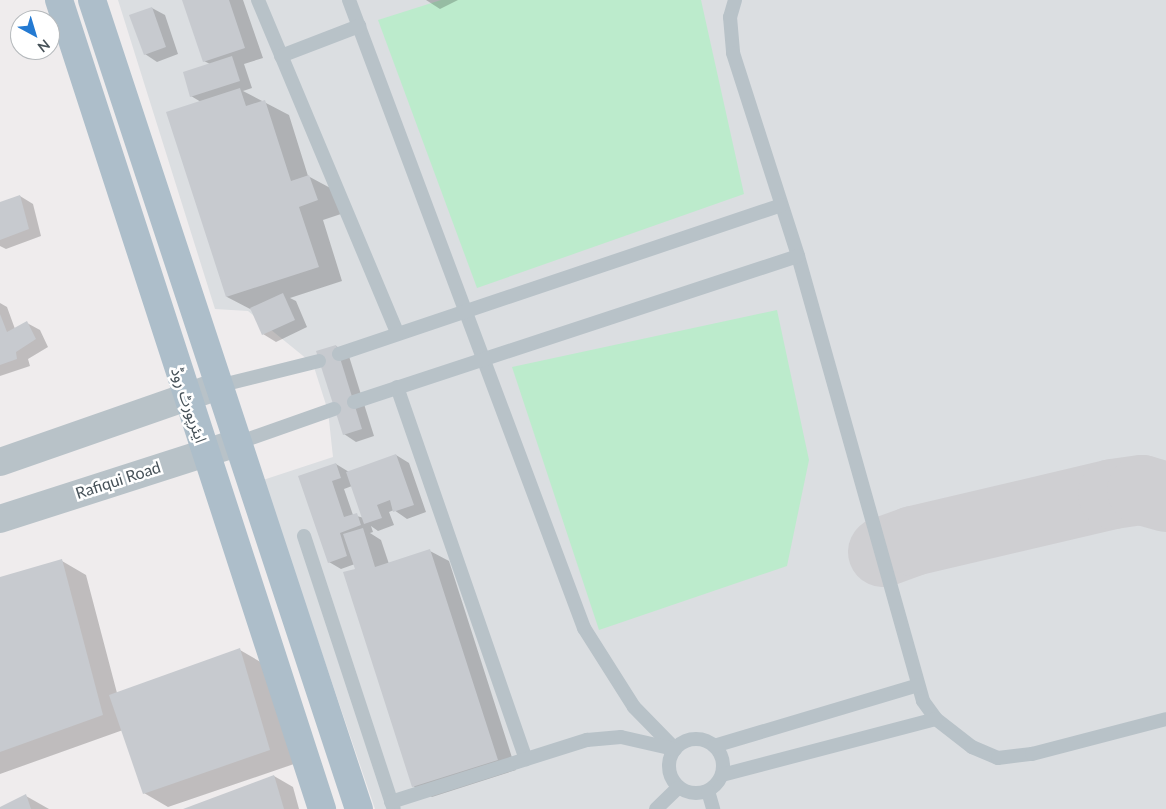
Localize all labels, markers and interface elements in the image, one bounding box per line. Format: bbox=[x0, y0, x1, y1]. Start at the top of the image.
north arrow bbox=[10, 10, 60, 60]
text: N bbox=[35, 36, 54, 56]
street label: ایئرپورٹ روڈ bbox=[167, 365, 211, 445]
street label: Rafiqui Road bbox=[73, 457, 163, 503]

